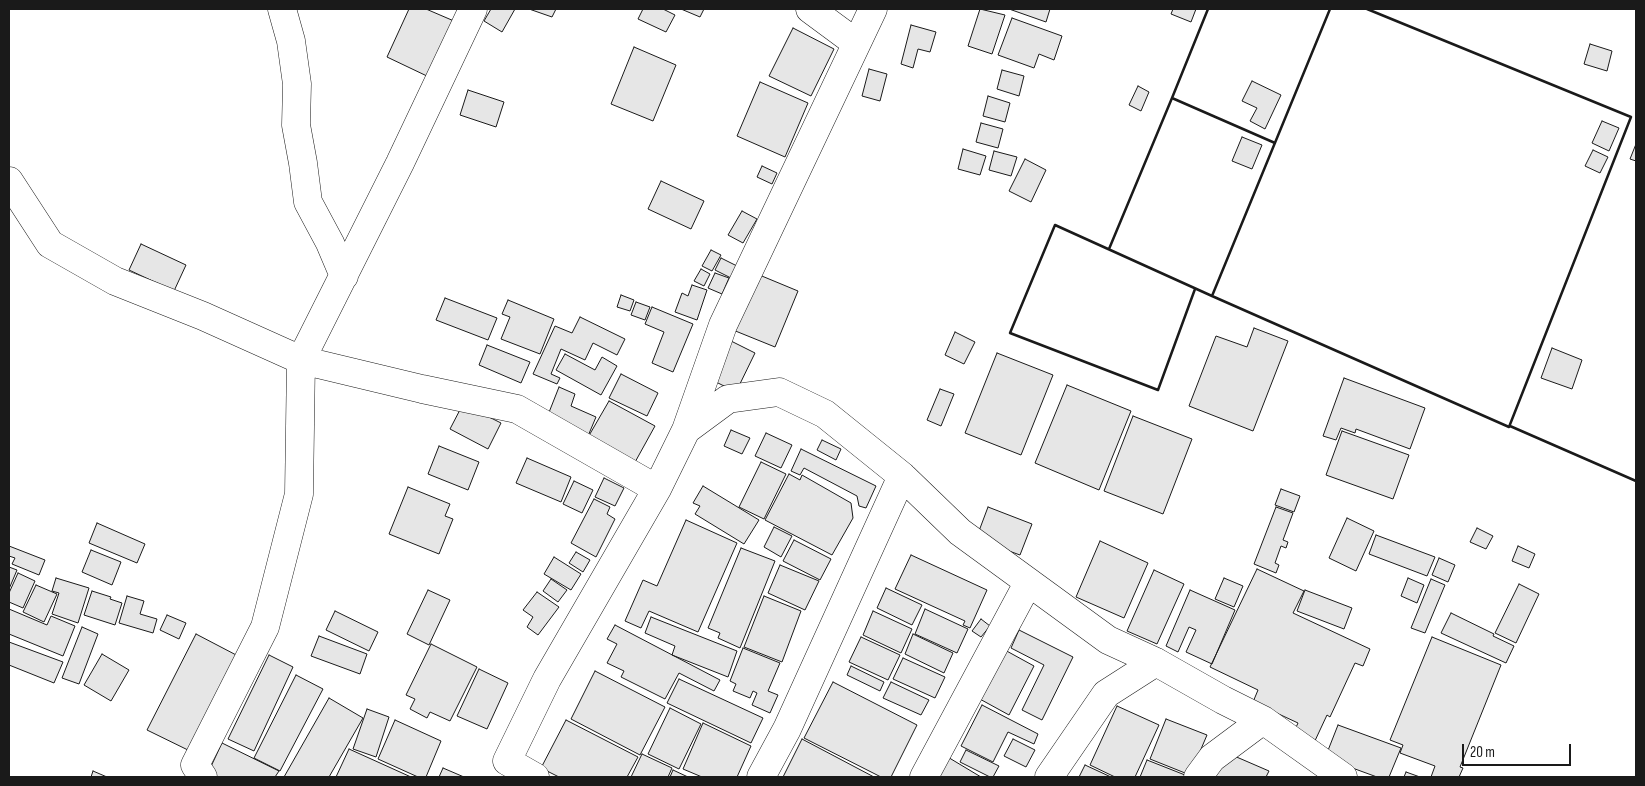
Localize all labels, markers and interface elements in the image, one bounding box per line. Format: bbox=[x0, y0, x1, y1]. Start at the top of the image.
scale bar bbox=[1465, 734, 1574, 766]
text: 20 m bbox=[1470, 743, 1495, 762]

